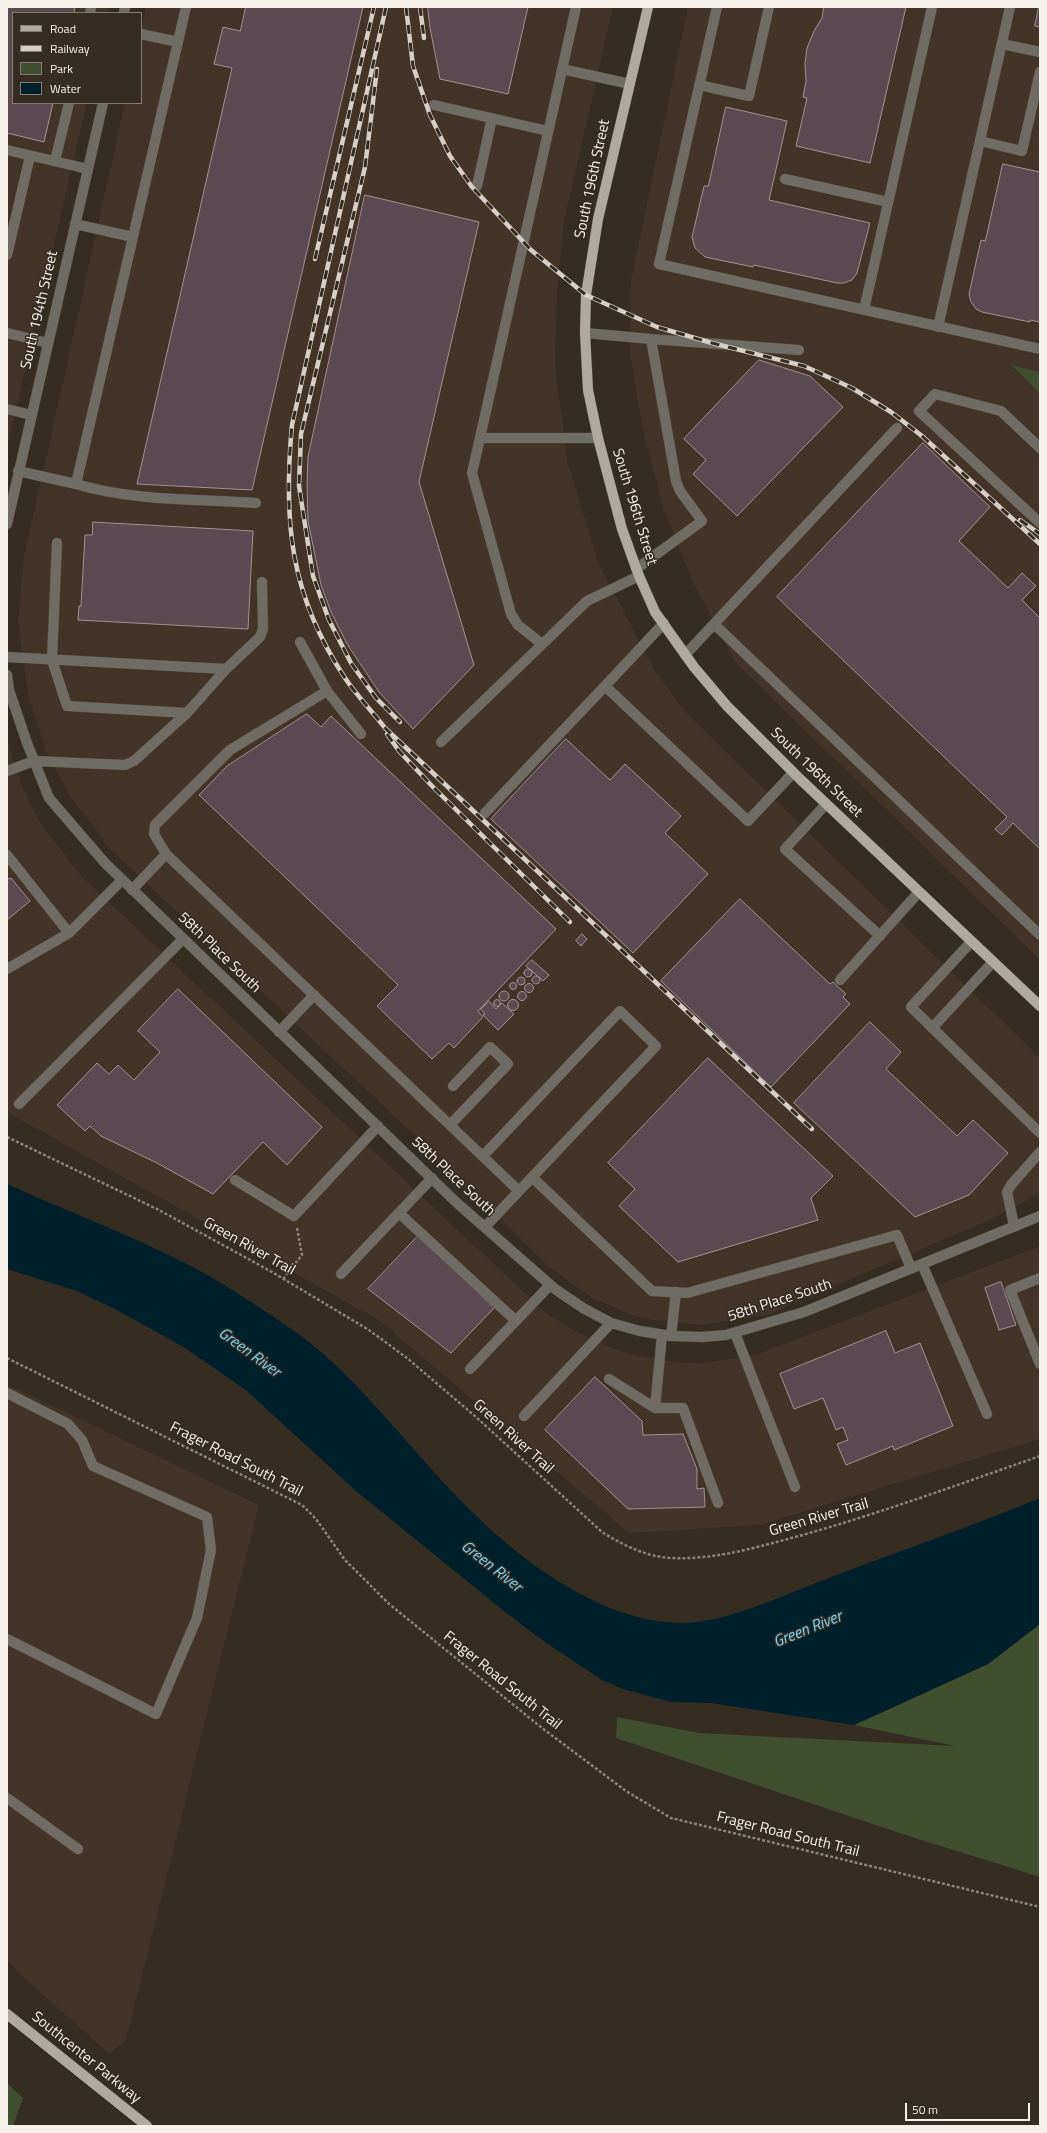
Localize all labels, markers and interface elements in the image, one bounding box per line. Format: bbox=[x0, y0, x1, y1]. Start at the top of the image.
legend bbox=[12, 12, 142, 104]
text: Road bbox=[50, 19, 76, 38]
text: Railway bbox=[50, 39, 90, 58]
text: Park bbox=[50, 59, 73, 78]
text: Water bbox=[50, 79, 81, 98]
street label: South 196th Street bbox=[572, 118, 614, 240]
street label: South 194th Street bbox=[18, 249, 62, 371]
street label: South 196th Street bbox=[608, 446, 660, 568]
street label: South 196th Street bbox=[766, 724, 866, 822]
street label: 58th Place South bbox=[174, 909, 264, 997]
street label: 58th Place South bbox=[407, 1134, 499, 1220]
street label: Green River Trail bbox=[200, 1214, 298, 1280]
street label: 58th Place South bbox=[726, 1276, 834, 1326]
water label: Green River bbox=[214, 1324, 284, 1382]
street label: Green River Trail bbox=[469, 1396, 557, 1478]
street label: Frager Road South Trail bbox=[167, 1419, 305, 1501]
street label: Green River Trail bbox=[767, 1495, 871, 1541]
water label: Green River bbox=[457, 1537, 525, 1597]
water label: Green River bbox=[771, 1608, 845, 1652]
street label: Frager Road South Trail bbox=[439, 1628, 565, 1734]
street label: Frager Road South Trail bbox=[715, 1809, 861, 1861]
street label: Southcenter Parkway bbox=[28, 2008, 144, 2108]
scale bar bbox=[907, 2095, 1032, 2121]
text: 50 m bbox=[912, 2100, 938, 2119]

